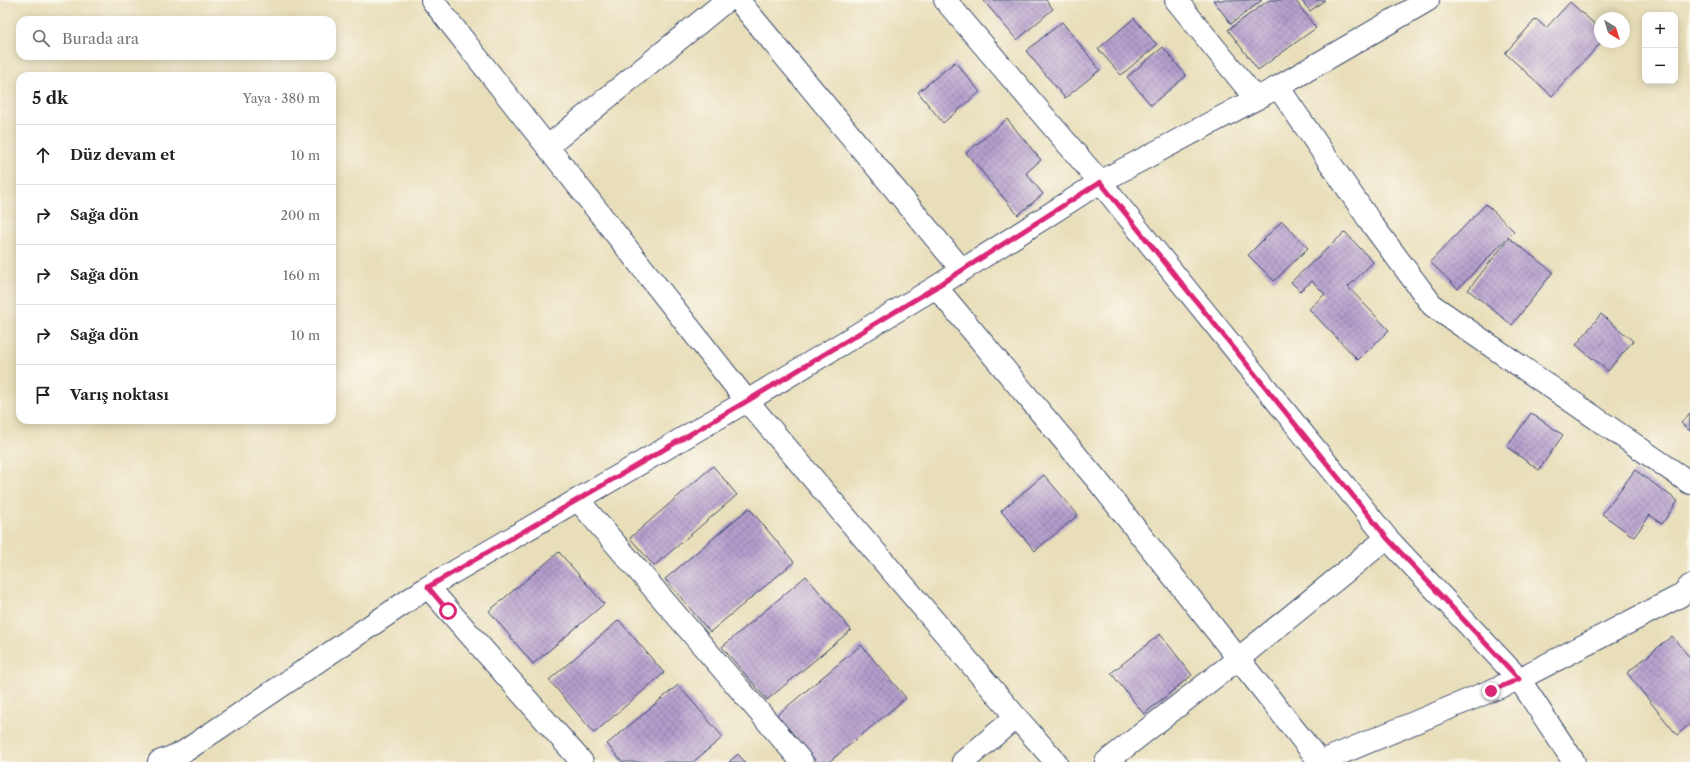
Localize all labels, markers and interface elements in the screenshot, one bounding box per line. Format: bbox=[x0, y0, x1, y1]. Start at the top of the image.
north arrow bbox=[1594, 12, 1630, 48]
map controls bbox=[1642, 12, 1678, 84]
button: + bbox=[1642, 12, 1678, 48]
search box bbox=[16, 16, 336, 60]
icon: search bbox=[30, 27, 52, 49]
text: Burada ara bbox=[62, 29, 139, 48]
button: − bbox=[1642, 48, 1678, 84]
text: 5 dk bbox=[32, 88, 68, 108]
text: Yaya · 380 m bbox=[243, 90, 320, 106]
icon: ahead bbox=[32, 144, 54, 166]
text: Düz devam et bbox=[70, 145, 175, 164]
text: 10 m bbox=[291, 147, 320, 163]
icon: right bbox=[32, 204, 54, 226]
text: Sağa dön bbox=[70, 205, 139, 224]
text: 200 m bbox=[280, 207, 320, 223]
icon: right bbox=[32, 264, 54, 286]
text: Sağa dön bbox=[70, 265, 139, 284]
text: 160 m bbox=[283, 267, 320, 283]
icon: right bbox=[32, 324, 54, 346]
text: Sağa dön bbox=[70, 325, 139, 344]
text: 10 m bbox=[291, 327, 320, 343]
icon: arrive bbox=[32, 384, 54, 406]
text: Varış noktası bbox=[70, 385, 169, 404]
route start bbox=[439, 602, 457, 620]
route end bbox=[1482, 682, 1500, 700]

